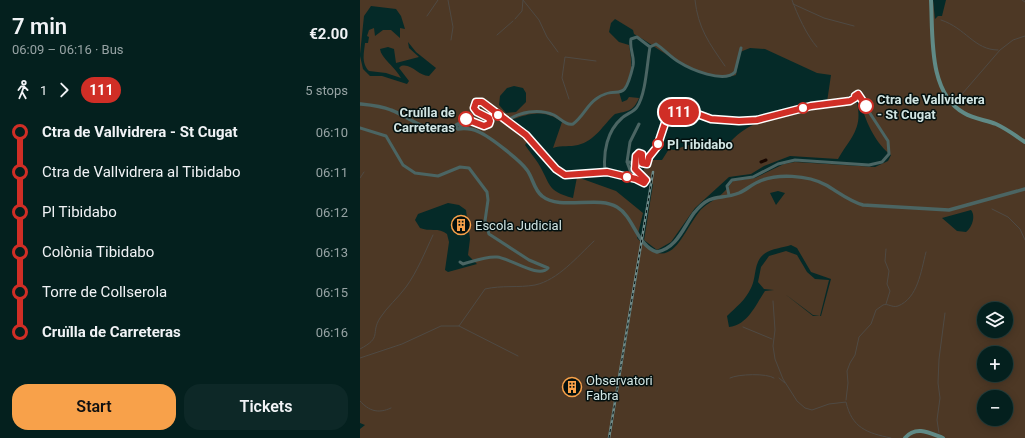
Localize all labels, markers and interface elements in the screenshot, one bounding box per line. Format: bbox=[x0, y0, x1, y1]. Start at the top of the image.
text: 7 min bbox=[12, 14, 67, 39]
text: €2.00 bbox=[309, 25, 348, 43]
text: 06:09 – 06:16 · Bus bbox=[12, 42, 124, 57]
icon: walk bbox=[12, 79, 34, 101]
icon: forward bbox=[53, 79, 75, 101]
text: 111 bbox=[89, 82, 113, 98]
text: 1 bbox=[40, 83, 47, 98]
text: 5 stops bbox=[305, 83, 348, 98]
place label: Ctra de Vallvidrera - St Cugat bbox=[877, 92, 985, 122]
marker: Ctra de Vallvidrera - St Cugat bbox=[858, 98, 874, 114]
line badge: 111 bbox=[656, 99, 702, 125]
unlabelled marker bbox=[797, 102, 809, 114]
text: 111 bbox=[667, 104, 691, 120]
place label: Cruïlla de Carreteras bbox=[394, 105, 455, 135]
unlabelled marker bbox=[492, 109, 504, 121]
marker: Cruïlla de Carreteras bbox=[458, 111, 474, 127]
text: Ctra de Vallvidrera - St Cugat bbox=[42, 123, 238, 141]
text: 06:10 bbox=[316, 125, 348, 140]
place label: Pl Tibidabo bbox=[667, 137, 733, 152]
marker: Pl Tibidabo bbox=[652, 138, 664, 150]
text: Ctra de Vallvidrera al Tibidabo bbox=[42, 163, 241, 181]
text: 06:11 bbox=[316, 165, 348, 180]
unlabelled marker bbox=[621, 171, 633, 183]
text: Pl Tibidabo bbox=[42, 203, 117, 221]
text: 06:12 bbox=[316, 205, 348, 220]
building icon: Escola Judicial bbox=[450, 214, 472, 236]
place label: Escola Judicial bbox=[475, 218, 562, 233]
text: Colònia Tibidabo bbox=[42, 243, 154, 261]
text: 06:13 bbox=[316, 245, 348, 260]
text: Torre de Collserola bbox=[42, 283, 167, 301]
text: 06:15 bbox=[316, 285, 348, 300]
map controls bbox=[977, 302, 1013, 426]
button: layers bbox=[977, 302, 1013, 338]
text: Cruïlla de Carreteras bbox=[42, 323, 181, 341]
text: 06:16 bbox=[316, 325, 348, 340]
button: + bbox=[977, 346, 1013, 382]
place label: Observatori Fabra bbox=[586, 373, 653, 403]
building icon: Observatori Fabra bbox=[561, 376, 583, 398]
button: Start bbox=[12, 384, 176, 430]
button: Tickets bbox=[184, 384, 348, 430]
button: − bbox=[977, 390, 1013, 426]

